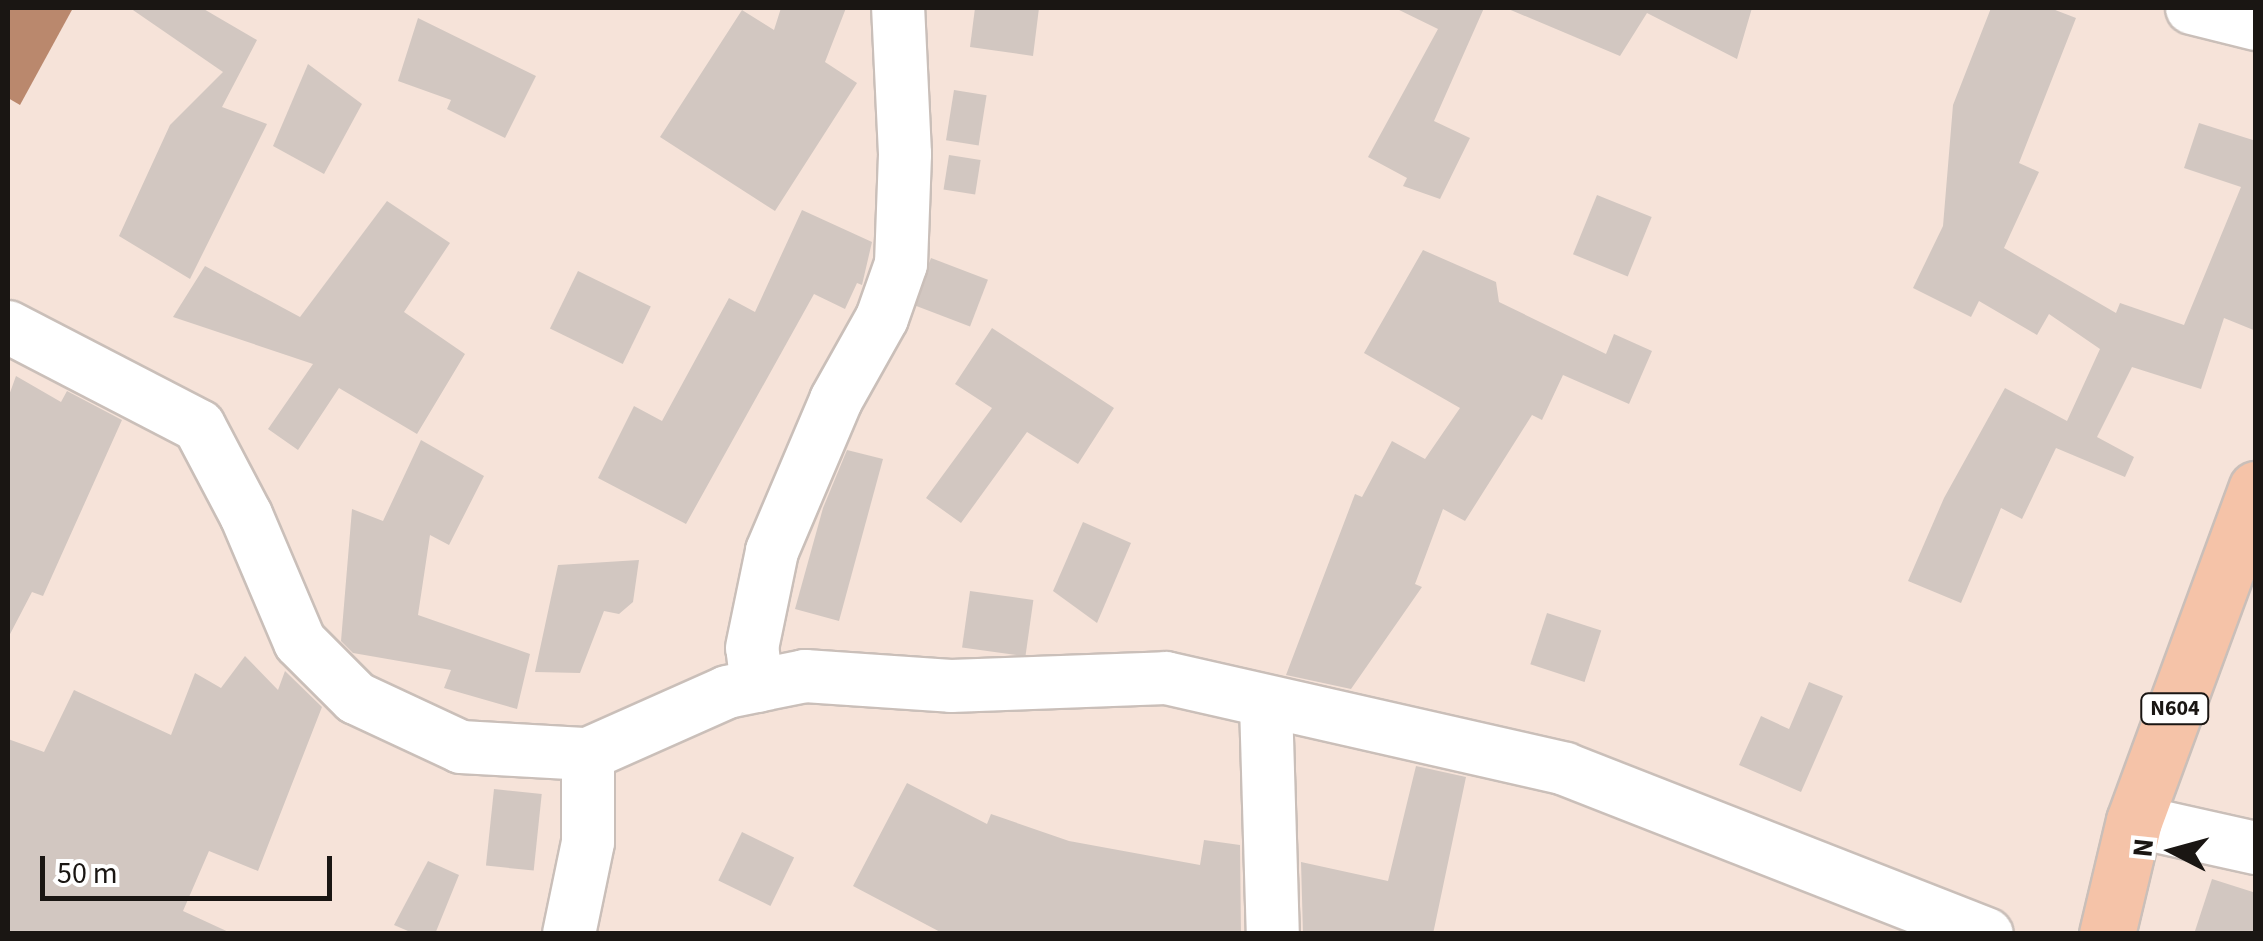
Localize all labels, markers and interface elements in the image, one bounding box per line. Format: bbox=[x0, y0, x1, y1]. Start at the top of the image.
road number: N604 bbox=[2140, 692, 2210, 726]
north arrow bbox=[2123, 801, 2223, 901]
scale bar bbox=[45, 836, 338, 898]
text: N bbox=[2122, 837, 2164, 859]
text: 50 m bbox=[57, 852, 118, 895]

